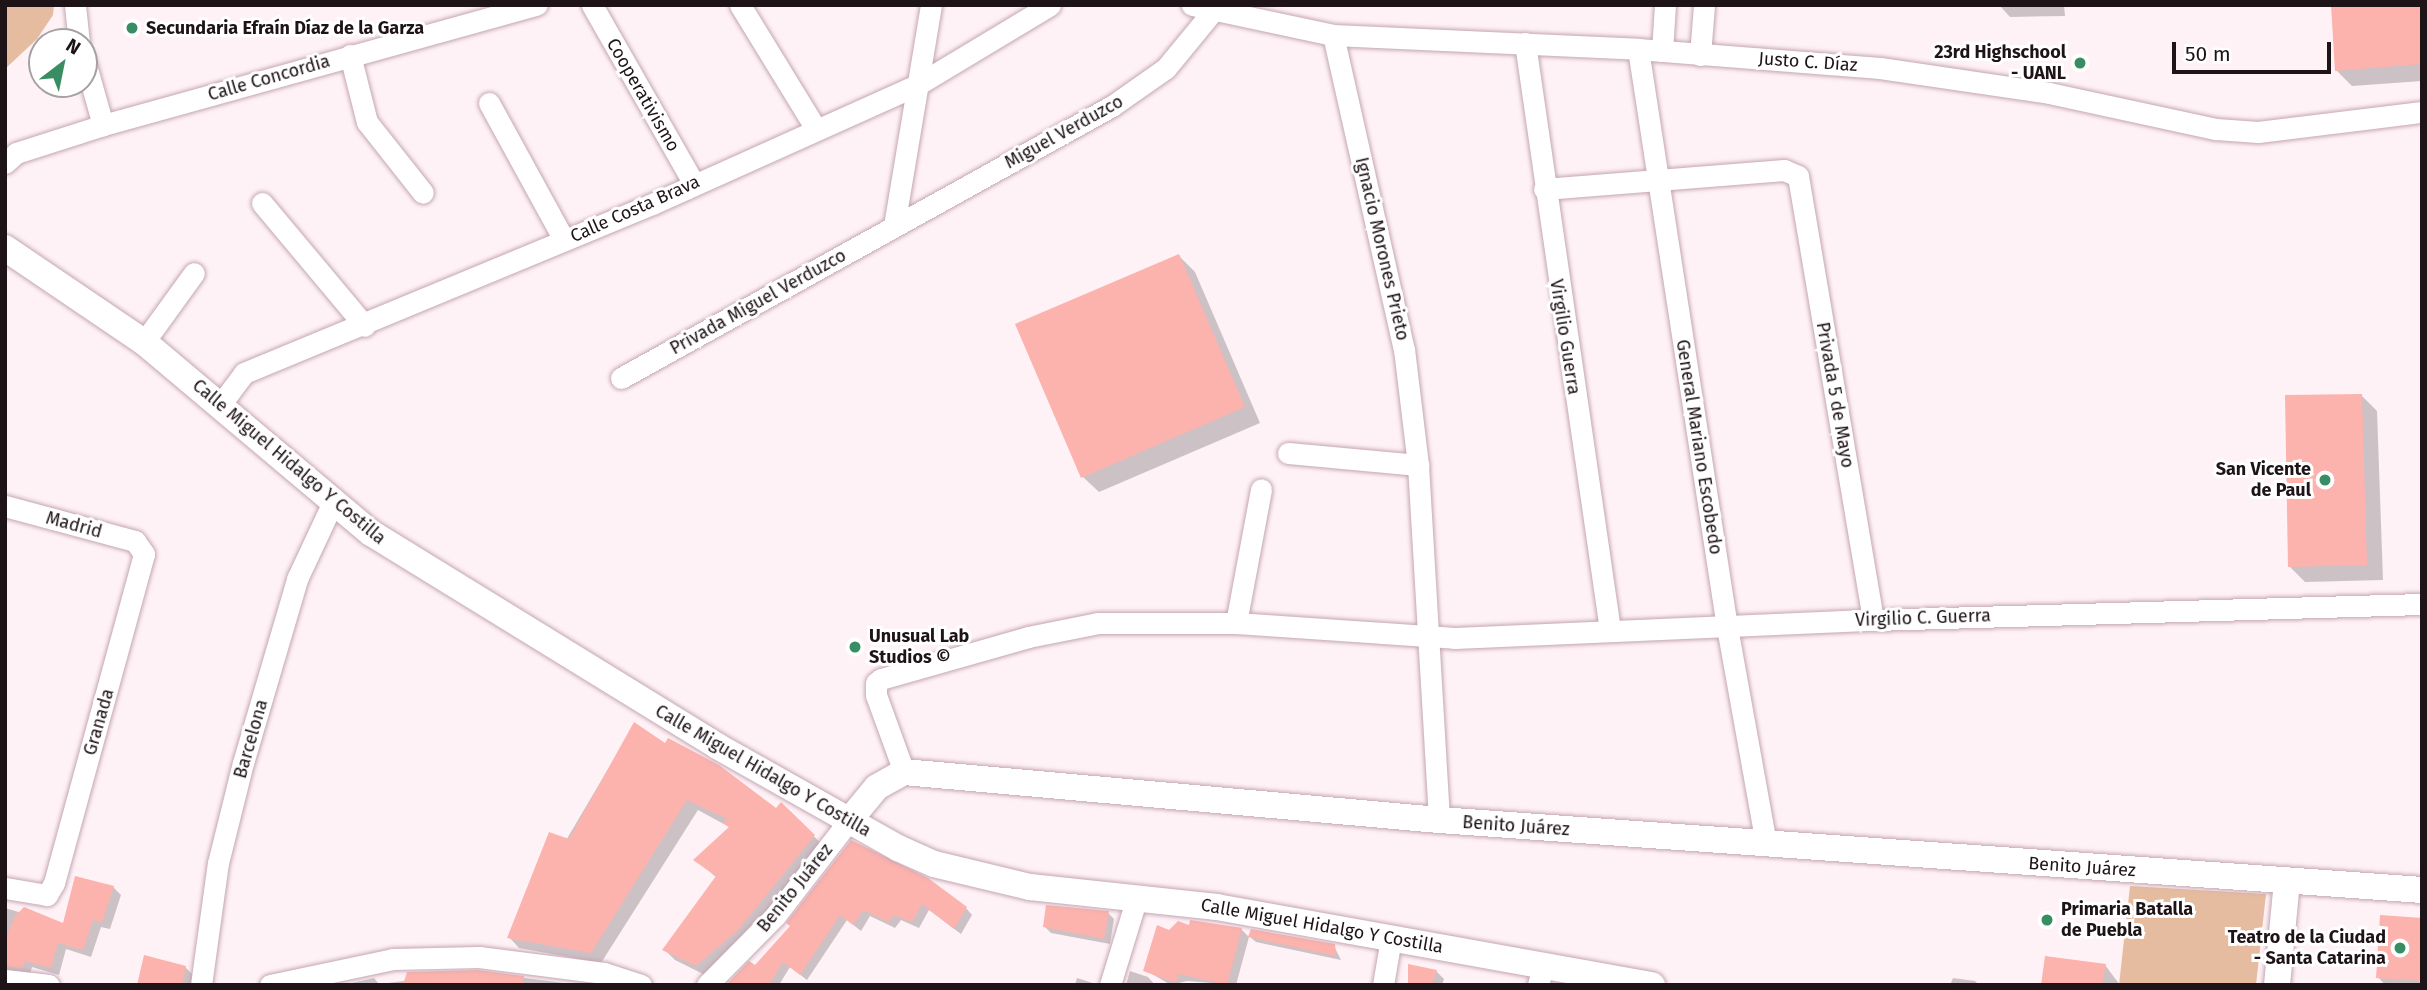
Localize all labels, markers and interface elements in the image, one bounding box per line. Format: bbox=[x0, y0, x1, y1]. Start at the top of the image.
place label: Secundaria Efraín Díaz de la Garza bbox=[146, 17, 424, 39]
marker: Secundaria Efraín Díaz de la Garza bbox=[124, 20, 140, 36]
north arrow bbox=[28, 28, 98, 98]
scale bar bbox=[2175, 28, 2334, 72]
text: N bbox=[62, 33, 85, 60]
street label: Cooperativismo bbox=[602, 35, 684, 155]
text: 50 m bbox=[2185, 41, 2231, 67]
place label: 23rd Highschool - UANL bbox=[1934, 42, 2066, 84]
street label: Justo C. Díaz bbox=[1758, 48, 1858, 76]
street label: Calle Concordia bbox=[205, 50, 333, 106]
marker: 23rd Highschool - UANL bbox=[2072, 55, 2088, 71]
street label: Miguel Verduzco bbox=[1001, 91, 1127, 173]
street label: Ignacio Morones Prieto bbox=[1350, 155, 1414, 343]
street label: Calle Costa Brava bbox=[567, 171, 703, 247]
street label: Privada Miguel Verduzco bbox=[666, 245, 850, 359]
street label: Virgilio Guerra bbox=[1545, 278, 1585, 396]
street label: Privada 5 de Mayo bbox=[1812, 320, 1858, 470]
street label: General Mariano Escobedo bbox=[1671, 338, 1727, 556]
street label: Calle Miguel Hidalgo Y Costilla bbox=[188, 375, 390, 549]
place label: San Vicente de Paul bbox=[2216, 459, 2311, 502]
marker: San Vicente de Paul bbox=[2317, 472, 2333, 488]
street label: Madrid bbox=[44, 507, 104, 543]
street label: Virgilio C. Guerra bbox=[1855, 605, 1991, 631]
place label: Unusual Lab Studios © bbox=[869, 626, 969, 668]
marker: Unusual Lab Studios © bbox=[847, 639, 863, 655]
street label: Granada bbox=[79, 686, 119, 758]
street label: Barcelona bbox=[229, 697, 273, 781]
street label: Calle Miguel Hidalgo Y Costilla bbox=[651, 700, 875, 842]
street label: Benito Juárez bbox=[1462, 811, 1570, 841]
street label: Benito Juárez bbox=[753, 839, 837, 937]
street label: Benito Juárez bbox=[2028, 852, 2136, 882]
street label: Calle Miguel Hidalgo Y Costilla bbox=[1199, 894, 1445, 958]
place label: Primaria Batalla de Puebla bbox=[2061, 899, 2193, 942]
marker: Primaria Batalla de Puebla bbox=[2039, 912, 2055, 928]
place label: Teatro de la Ciudad - Santa Catarina bbox=[2228, 927, 2386, 970]
marker: Teatro de la Ciudad - Santa Catarina bbox=[2392, 940, 2408, 956]

